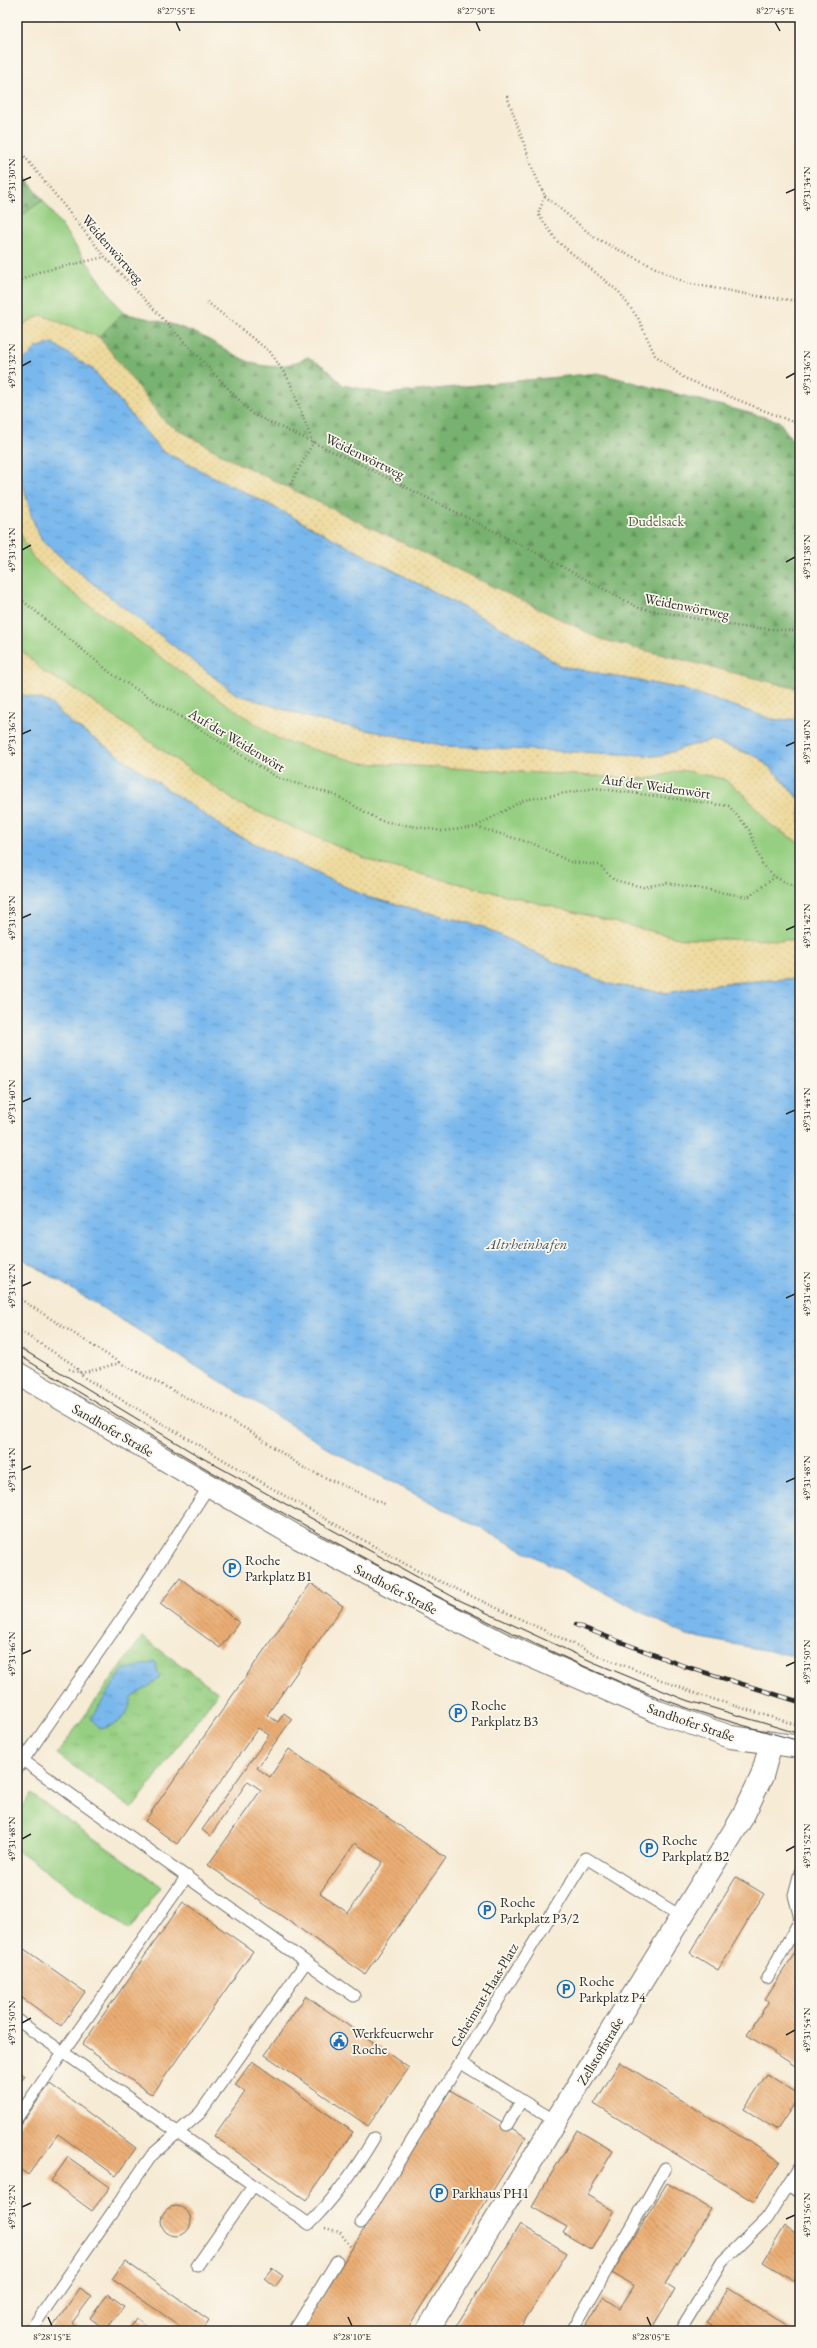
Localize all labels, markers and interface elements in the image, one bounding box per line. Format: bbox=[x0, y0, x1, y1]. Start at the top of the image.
text: 8°27'55"E bbox=[157, 4, 195, 17]
text: 8°27'50"E bbox=[457, 4, 495, 17]
text: 8°27'45"E bbox=[756, 4, 794, 17]
text: 49°31'30"N bbox=[5, 158, 18, 203]
text: 49°31'34"N bbox=[800, 166, 813, 211]
street label: Weidenwörtweg bbox=[78, 211, 149, 288]
text: 49°31'32"N bbox=[5, 343, 18, 388]
text: 49°31'36"N bbox=[800, 350, 813, 395]
street label: Weidenwörtweg bbox=[322, 429, 408, 483]
park label: Dudelsack bbox=[628, 512, 685, 530]
text: 49°31'34"N bbox=[5, 527, 18, 572]
text: 49°31'38"N bbox=[800, 534, 813, 579]
street label: Weidenwörtweg bbox=[643, 589, 732, 623]
street label: Auf der Weidenwört bbox=[185, 704, 289, 776]
text: 49°31'36"N bbox=[5, 711, 18, 756]
text: 49°31'40"N bbox=[800, 719, 813, 764]
street label: Auf der Weidenwört bbox=[600, 769, 712, 803]
text: 49°31'38"N bbox=[5, 895, 18, 940]
text: 49°31'42"N bbox=[800, 903, 813, 948]
text: 49°31'40"N bbox=[5, 1079, 18, 1124]
text: 49°31'44"N bbox=[800, 1087, 813, 1132]
water label: Altrheinhafen bbox=[486, 1234, 568, 1253]
text: 49°31'42"N bbox=[5, 1263, 18, 1308]
text: 49°31'46"N bbox=[800, 1271, 813, 1316]
street label: Sandhofer Straße bbox=[69, 1399, 158, 1461]
text: 49°31'44"N bbox=[5, 1447, 18, 1492]
text: 49°31'48"N bbox=[800, 1455, 813, 1500]
place label: Roche Parkplatz B1 bbox=[245, 1551, 312, 1585]
parking icon: Roche Parkplatz B1 bbox=[222, 1558, 242, 1578]
street label: Sandhofer Straße bbox=[351, 1560, 441, 1619]
text: 49°31'46"N bbox=[5, 1631, 18, 1676]
text: 49°31'50"N bbox=[800, 1639, 813, 1684]
place label: Roche Parkplatz B3 bbox=[471, 1696, 539, 1730]
street label: Sandhofer Straße bbox=[645, 1699, 738, 1746]
parking icon: Roche Parkplatz B3 bbox=[448, 1703, 468, 1723]
text: 49°31'48"N bbox=[5, 1816, 18, 1861]
text: 49°31'52"N bbox=[800, 1823, 813, 1868]
place label: Roche Parkplatz B2 bbox=[662, 1831, 730, 1865]
parking icon: Roche Parkplatz B2 bbox=[639, 1838, 659, 1858]
place label: Roche Parkplatz P3/2 bbox=[500, 1893, 579, 1927]
parking icon: Roche Parkplatz P3/2 bbox=[477, 1900, 497, 1920]
street label: Geheimrat-Haas-Platz bbox=[446, 1939, 523, 2050]
place label: Roche Parkplatz P4 bbox=[579, 1972, 646, 2006]
parking icon: Roche Parkplatz P4 bbox=[556, 1979, 576, 1999]
text: 49°31'50"N bbox=[5, 2000, 18, 2045]
text: 49°31'54"N bbox=[800, 2007, 813, 2052]
street label: Zellstoffstraße bbox=[573, 2013, 628, 2088]
place label: Werkfeuerwehr Roche bbox=[352, 2024, 434, 2058]
public building icon: Werkfeuerwehr Roche bbox=[329, 2031, 349, 2051]
parking icon: Parkhaus PH1 bbox=[429, 2183, 449, 2203]
text: 49°31'52"N bbox=[5, 2184, 18, 2229]
place label: Parkhaus PH1 bbox=[452, 2184, 529, 2202]
text: 49°31'56"N bbox=[800, 2192, 813, 2237]
text: 8°28'15"E bbox=[33, 2330, 71, 2343]
text: 8°28'10"E bbox=[333, 2330, 371, 2343]
text: 8°28'05"E bbox=[632, 2330, 670, 2343]

